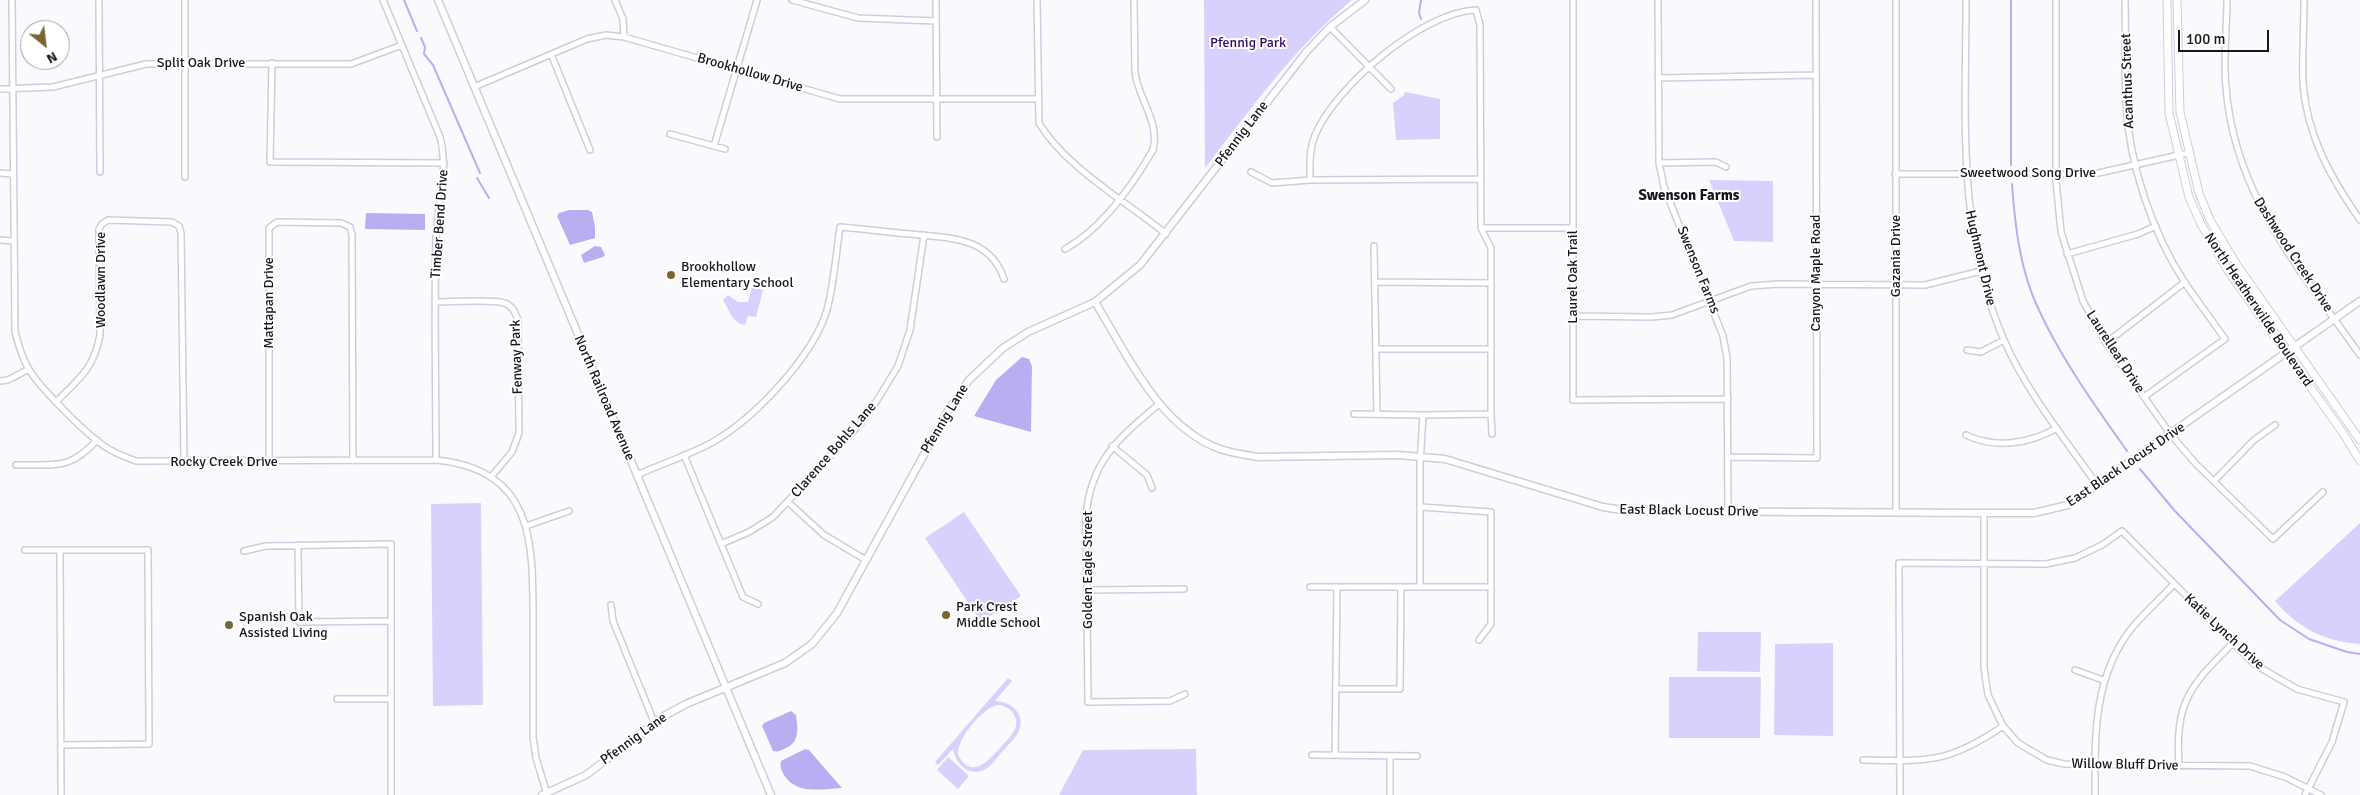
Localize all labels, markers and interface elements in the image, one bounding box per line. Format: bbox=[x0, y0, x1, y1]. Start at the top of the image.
north arrow bbox=[20, 20, 70, 70]
scale bar bbox=[2180, 20, 2271, 52]
text: 100 m bbox=[2186, 30, 2226, 48]
street label: Acanthus Street bbox=[2118, 33, 2138, 129]
park label: Pfennig Park bbox=[1210, 35, 1286, 51]
text: N bbox=[44, 48, 60, 67]
street label: Brookhollow Drive bbox=[695, 50, 805, 96]
street label: Split Oak Drive bbox=[157, 55, 245, 71]
street label: Pfennig Lane bbox=[1212, 98, 1272, 170]
street label: Sweetwood Song Drive bbox=[1960, 165, 2096, 181]
street label: Timber Bend Drive bbox=[428, 169, 452, 279]
district label: Swenson Farms bbox=[1639, 187, 1739, 205]
street label: Dashwood Creek Drive bbox=[2250, 195, 2336, 315]
street label: Hughmont Drive bbox=[1961, 209, 1999, 307]
street label: Canyon Maple Road bbox=[1808, 214, 1824, 332]
street label: Gazania Drive bbox=[1888, 215, 1904, 297]
street label: Swenson Farms bbox=[1673, 224, 1723, 316]
street label: Laurel Oak Trail bbox=[1565, 230, 1581, 324]
street label: North Heatherwilde Boulevard bbox=[2200, 230, 2316, 390]
street label: Woodlawn Drive bbox=[93, 232, 109, 328]
street label: Mattapan Drive bbox=[261, 257, 277, 349]
place label: Brookhollow Elementary School bbox=[681, 259, 794, 292]
marker: Brookhollow Elementary School bbox=[665, 269, 677, 281]
street label: Laurelleaf Drive bbox=[2082, 308, 2148, 396]
street label: Fenway Park bbox=[507, 319, 527, 395]
street label: North Railroad Avenue bbox=[570, 333, 638, 463]
street label: Pfennig Lane bbox=[918, 381, 972, 457]
street label: Clarence Bohls Lane bbox=[788, 399, 880, 501]
street label: East Black Locust Drive bbox=[2064, 419, 2188, 511]
street label: Rocky Creek Drive bbox=[170, 454, 278, 470]
street label: East Black Locust Drive bbox=[1619, 501, 1759, 521]
street label: Golden Eagle Street bbox=[1080, 511, 1096, 629]
street label: Katie Lynch Drive bbox=[2180, 591, 2268, 673]
place label: Park Crest Middle School bbox=[956, 599, 1041, 632]
place label: Spanish Oak Assisted Living bbox=[239, 609, 328, 642]
marker: Park Crest Middle School bbox=[940, 609, 952, 621]
marker: Spanish Oak Assisted Living bbox=[223, 619, 235, 631]
street label: Pfennig Lane bbox=[597, 709, 671, 769]
street label: Willow Bluff Drive bbox=[2071, 756, 2179, 774]

